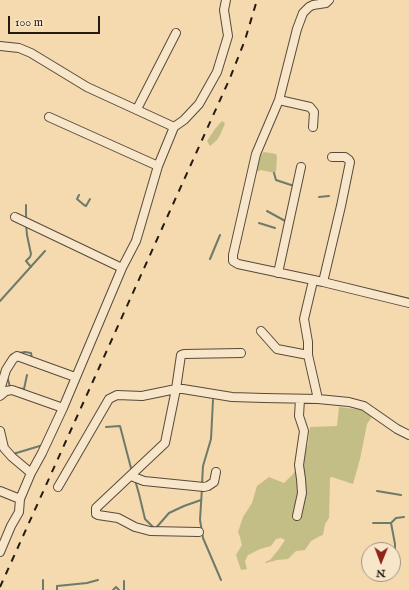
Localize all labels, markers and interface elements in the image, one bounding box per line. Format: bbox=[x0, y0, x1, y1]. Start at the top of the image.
scale bar bbox=[10, 8, 102, 34]
text: 100 m bbox=[15, 15, 43, 30]
north arrow bbox=[361, 542, 401, 582]
text: N bbox=[376, 566, 386, 580]

